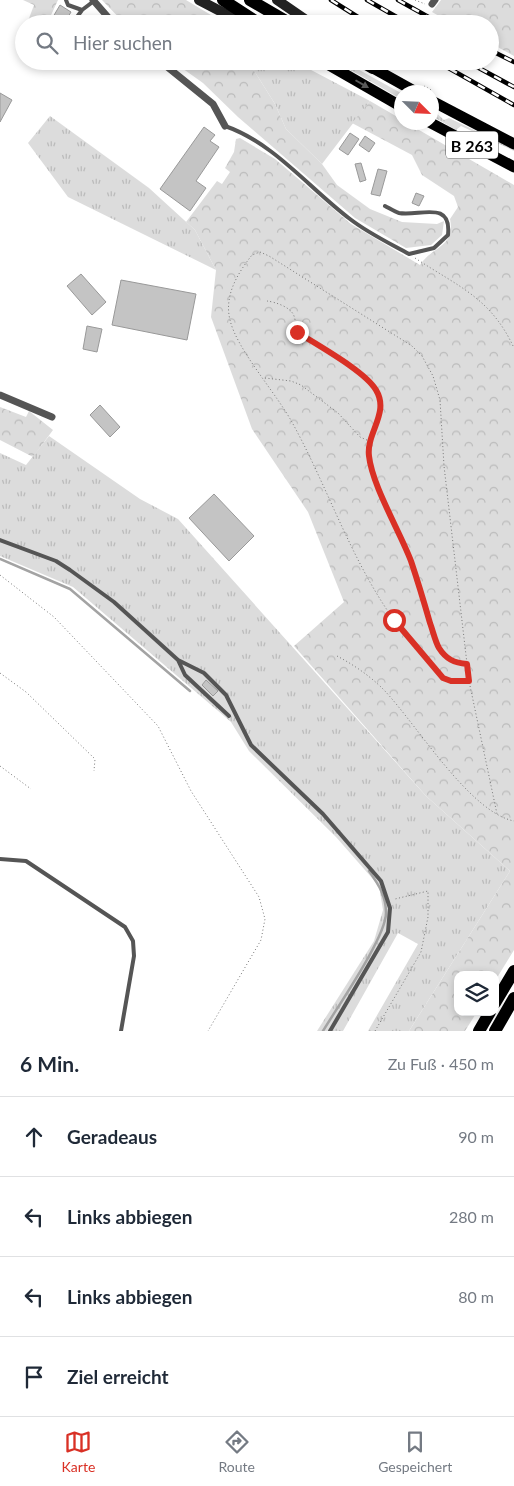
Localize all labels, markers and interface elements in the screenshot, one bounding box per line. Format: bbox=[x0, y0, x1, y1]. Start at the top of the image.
search box bbox=[15, 15, 499, 70]
icon: search bbox=[33, 29, 61, 57]
text: Hier suchen bbox=[73, 31, 172, 54]
one-way arrow bbox=[355, 80, 368, 89]
north arrow bbox=[394, 85, 439, 130]
road number: B 263 bbox=[446, 132, 498, 158]
route end bbox=[286, 321, 309, 344]
route start bbox=[383, 609, 406, 632]
map controls bbox=[454, 971, 499, 1016]
button: layers bbox=[454, 971, 499, 1016]
text: 6 Min. bbox=[20, 1051, 79, 1076]
text: Zu Fuß · 450 m bbox=[388, 1054, 494, 1073]
icon: ahead bbox=[20, 1123, 48, 1151]
text: Geradeaus bbox=[67, 1125, 157, 1148]
text: 90 m bbox=[458, 1127, 494, 1146]
icon: left bbox=[20, 1203, 48, 1231]
text: Links abbiegen bbox=[67, 1205, 192, 1228]
text: 280 m bbox=[449, 1207, 494, 1226]
icon: left bbox=[20, 1283, 48, 1311]
text: Links abbiegen bbox=[67, 1285, 192, 1308]
text: 80 m bbox=[458, 1287, 494, 1306]
icon: arrive bbox=[20, 1363, 48, 1391]
text: Ziel erreicht bbox=[67, 1365, 169, 1388]
tab: Karte bbox=[62, 1428, 95, 1475]
tab: Route bbox=[219, 1428, 255, 1475]
tab: Gespeichert bbox=[378, 1428, 452, 1475]

